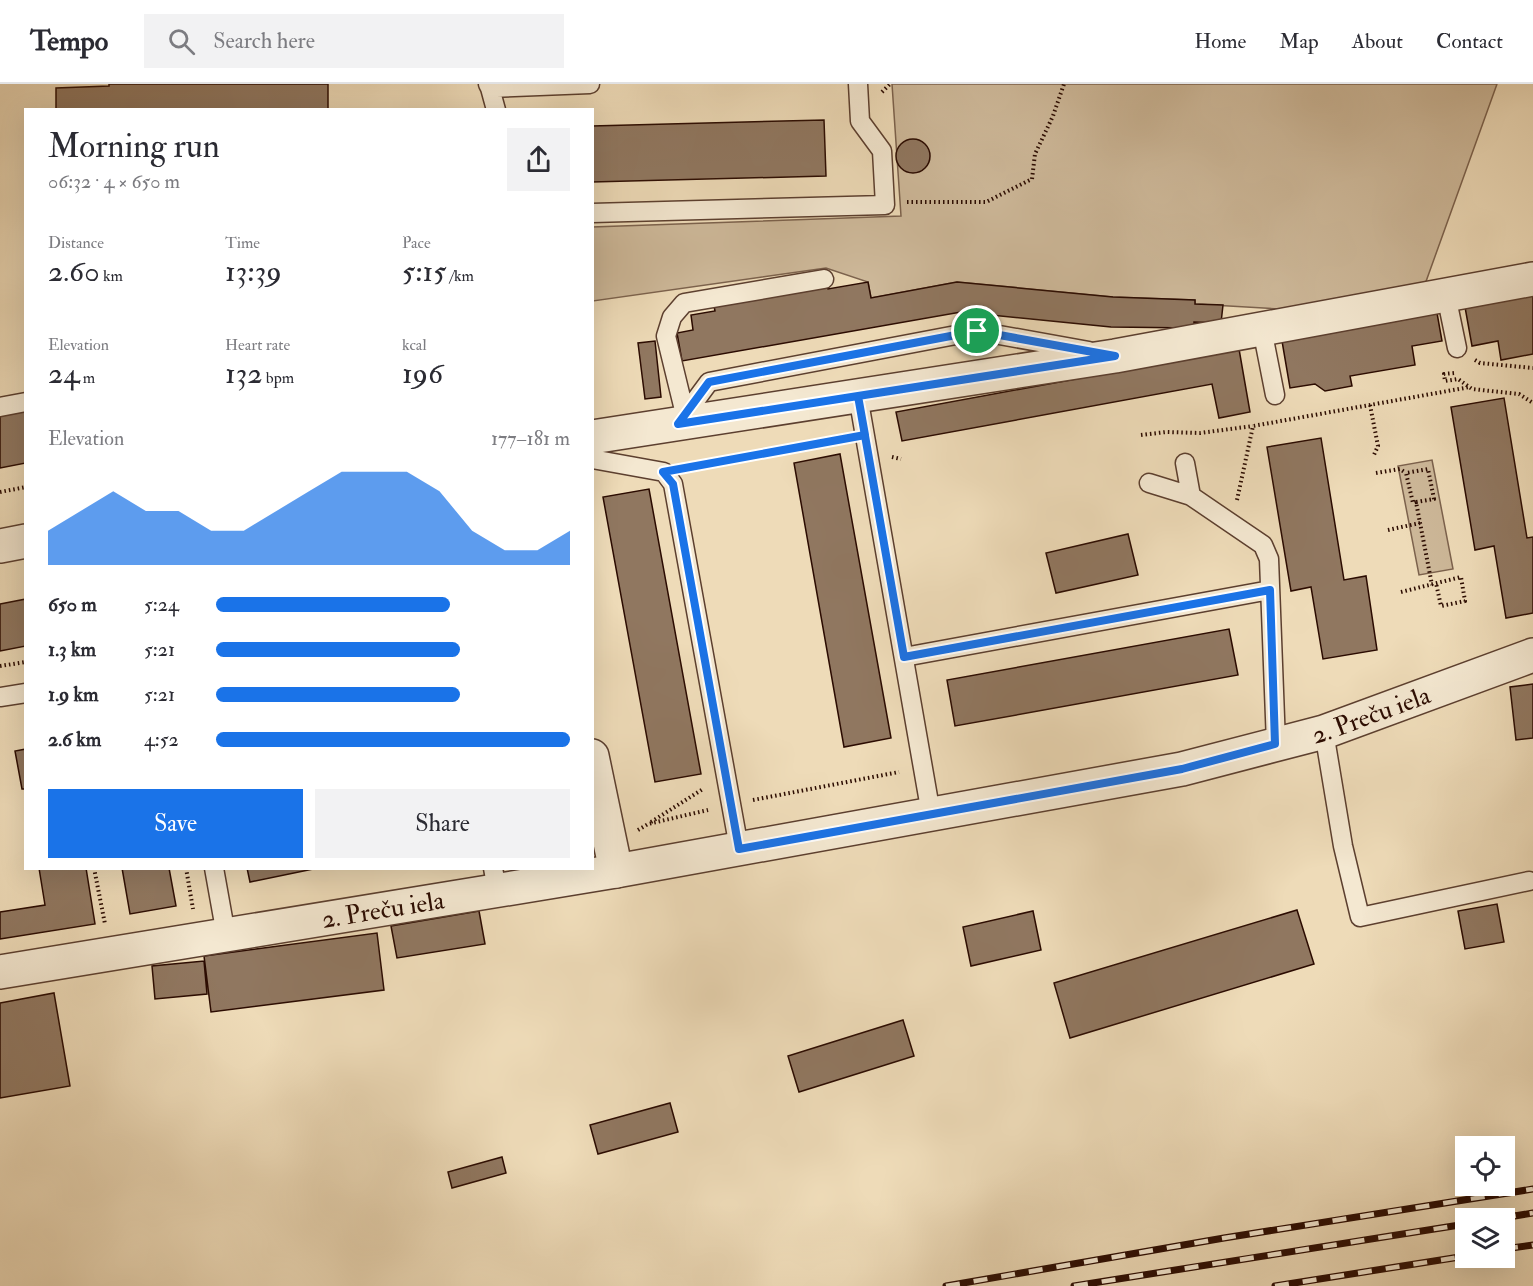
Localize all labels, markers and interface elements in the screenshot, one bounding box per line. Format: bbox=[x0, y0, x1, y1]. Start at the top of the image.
search box bbox=[144, 14, 564, 68]
text: Tempo bbox=[30, 24, 108, 59]
icon: search bbox=[165, 25, 198, 58]
text: Search here bbox=[213, 27, 315, 55]
text: Home bbox=[1194, 28, 1246, 55]
text: Map bbox=[1279, 28, 1319, 55]
text: About bbox=[1352, 28, 1403, 55]
text: Contact bbox=[1436, 28, 1503, 55]
text: Morning run bbox=[48, 126, 220, 167]
button: share bbox=[507, 128, 570, 191]
text: 06:32 · 4 × 650 m bbox=[48, 169, 180, 194]
text: Distance bbox=[48, 233, 104, 253]
text: Time bbox=[225, 233, 260, 253]
text: Pace bbox=[402, 233, 431, 253]
text: 2.60 bbox=[48, 253, 100, 290]
text: 13:39 bbox=[225, 253, 282, 290]
text: 5:15 bbox=[402, 253, 446, 290]
text: km bbox=[100, 266, 123, 286]
text: /km bbox=[446, 266, 474, 286]
pin bbox=[951, 305, 1002, 356]
icon: arrive bbox=[960, 314, 993, 347]
text: Elevation bbox=[48, 335, 109, 355]
text: Heart rate bbox=[225, 335, 290, 355]
text: kcal bbox=[402, 335, 427, 355]
text: 24 bbox=[48, 355, 79, 392]
text: 132 bbox=[225, 355, 262, 392]
text: 196 bbox=[402, 355, 443, 392]
text: m bbox=[79, 368, 95, 388]
text: bpm bbox=[262, 368, 294, 388]
text: Elevation bbox=[48, 426, 124, 451]
text: 177–181 m bbox=[491, 426, 570, 451]
text: 650 m bbox=[48, 592, 97, 617]
text: 5:24 bbox=[144, 592, 179, 617]
text: 1.3 km bbox=[48, 637, 96, 662]
text: 5:21 bbox=[144, 637, 175, 662]
street label: 2. Preču iela bbox=[1309, 679, 1435, 751]
text: 1.9 km bbox=[48, 682, 99, 707]
text: 5:21 bbox=[144, 682, 175, 707]
text: 2.6 km bbox=[48, 727, 101, 752]
text: 4:52 bbox=[144, 727, 179, 752]
button: Save bbox=[48, 789, 303, 858]
button: Share bbox=[315, 789, 570, 858]
street label: 2. Preču iela bbox=[319, 884, 447, 936]
map controls bbox=[1455, 1136, 1515, 1268]
button: locate bbox=[1455, 1136, 1515, 1196]
button: layers bbox=[1455, 1208, 1515, 1268]

